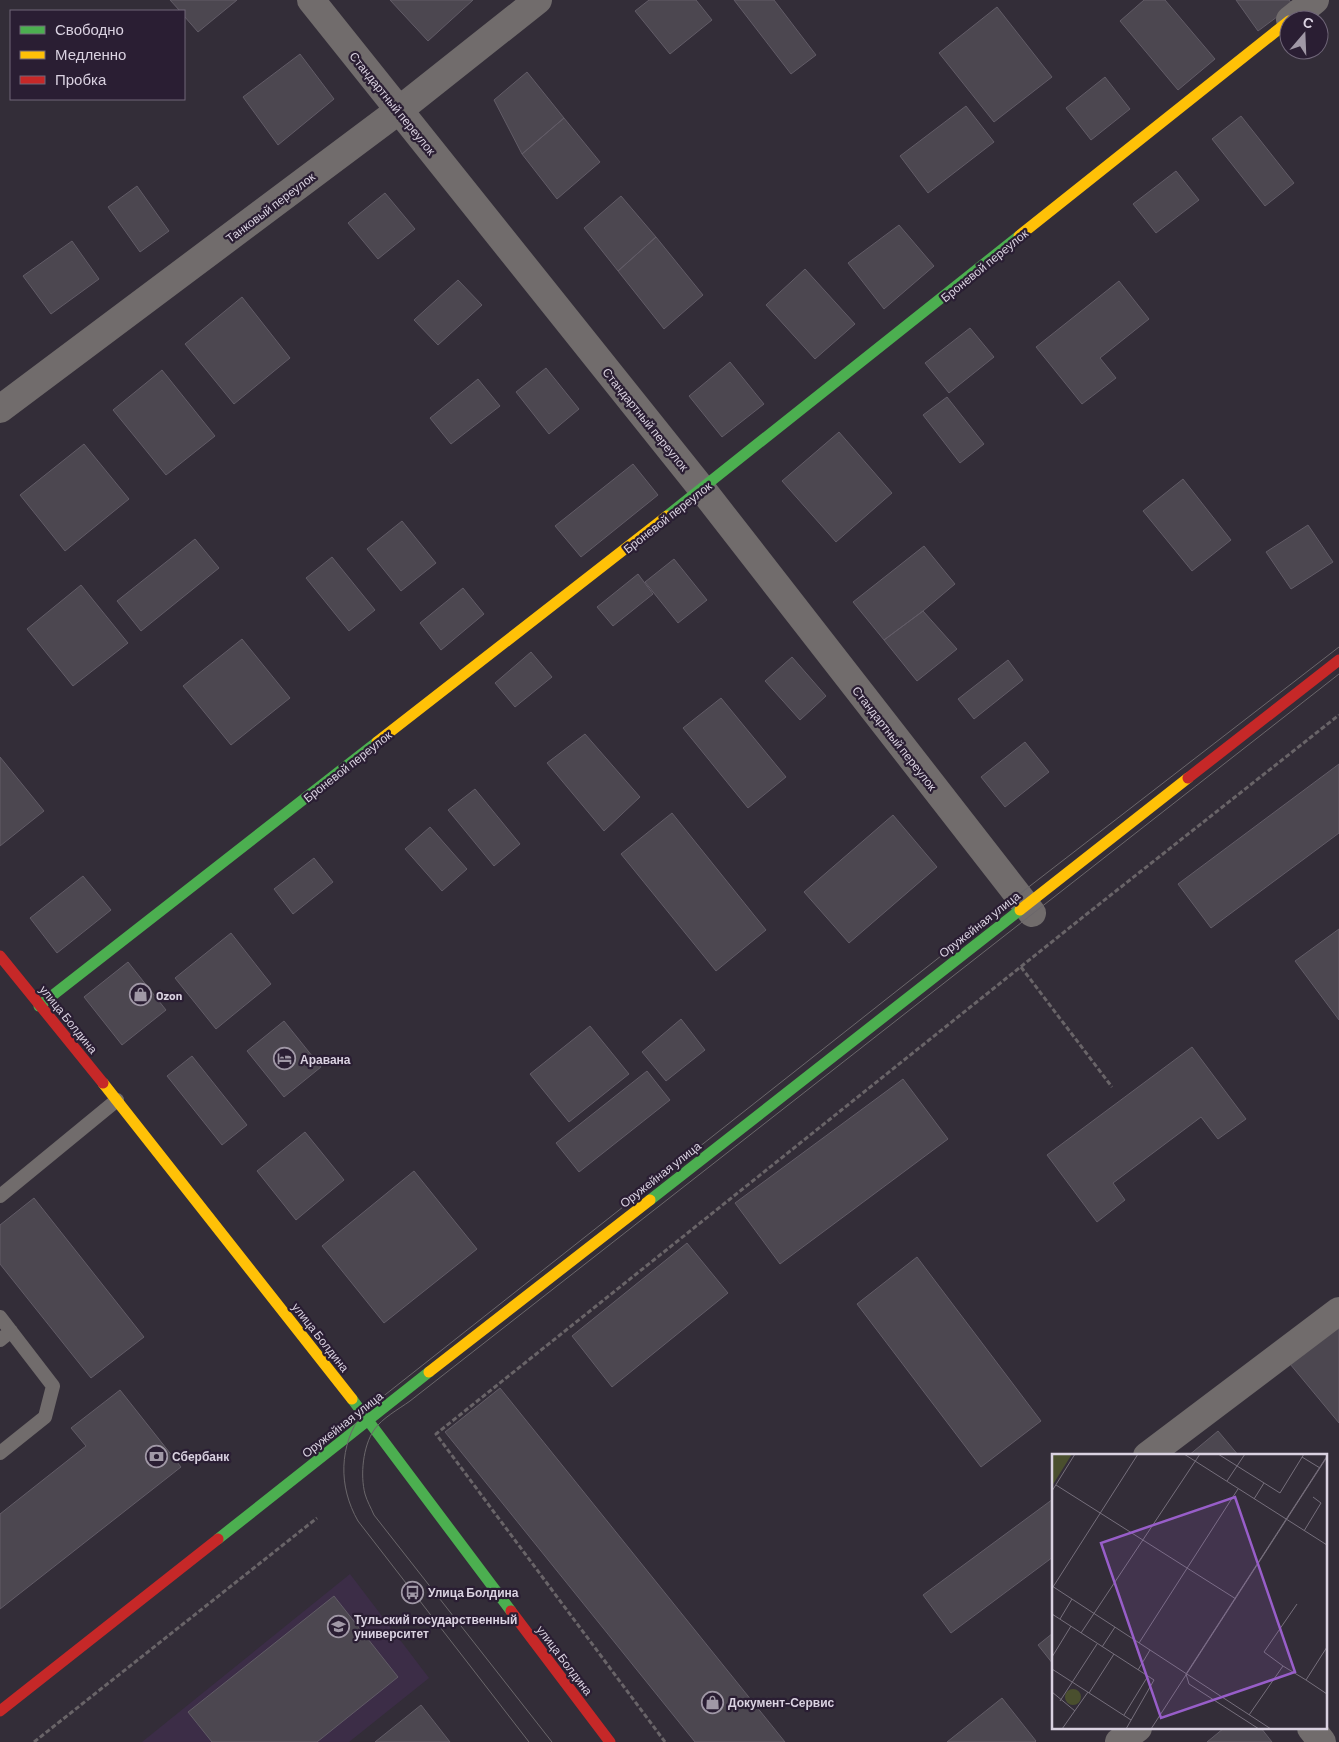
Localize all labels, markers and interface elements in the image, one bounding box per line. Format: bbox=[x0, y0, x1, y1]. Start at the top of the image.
legend bbox=[10, 10, 185, 100]
north arrow bbox=[1279, 10, 1329, 60]
text: С bbox=[1301, 13, 1316, 32]
text: Свободно bbox=[55, 20, 124, 38]
text: Медленно bbox=[55, 45, 126, 63]
street label: Стандартный переулок bbox=[346, 49, 439, 159]
text: Пробка bbox=[55, 70, 107, 88]
street label: Танковый переулок bbox=[223, 169, 318, 246]
street label: Броневой переулок bbox=[938, 225, 1031, 305]
street label: Стандартный переулок bbox=[599, 365, 692, 475]
street label: Броневой переулок bbox=[620, 478, 715, 556]
street label: Стандартный переулок bbox=[849, 683, 941, 794]
street label: Броневой переулок bbox=[300, 727, 395, 805]
street label: Оружейная улица bbox=[936, 888, 1023, 961]
street label: улица Болдина bbox=[36, 982, 101, 1057]
shop icon: Ozon bbox=[128, 983, 152, 1007]
place label: Ozon bbox=[156, 988, 182, 1002]
hotel icon: Аравана bbox=[272, 1047, 296, 1071]
place label: Аравана bbox=[300, 1052, 351, 1067]
street label: Оружейная улица bbox=[617, 1138, 704, 1211]
street label: улица Болдина bbox=[289, 1300, 352, 1375]
street label: Оружейная улица bbox=[299, 1388, 386, 1461]
bank icon: Сбербанк bbox=[144, 1444, 168, 1468]
place label: Сбербанк bbox=[172, 1449, 230, 1464]
inset map bbox=[1052, 1454, 1326, 1730]
bus stop icon: Улица Болдина bbox=[400, 1580, 424, 1604]
place label: Улица Болдина bbox=[428, 1585, 519, 1600]
place label: Тульский государственный университет bbox=[354, 1612, 517, 1641]
school or university icon: Тульский государственный университет bbox=[326, 1614, 350, 1638]
street label: улица Болдина bbox=[533, 1622, 596, 1698]
shop icon: Документ-Сервис bbox=[700, 1690, 724, 1714]
place label: Документ-Сервис bbox=[728, 1695, 835, 1710]

